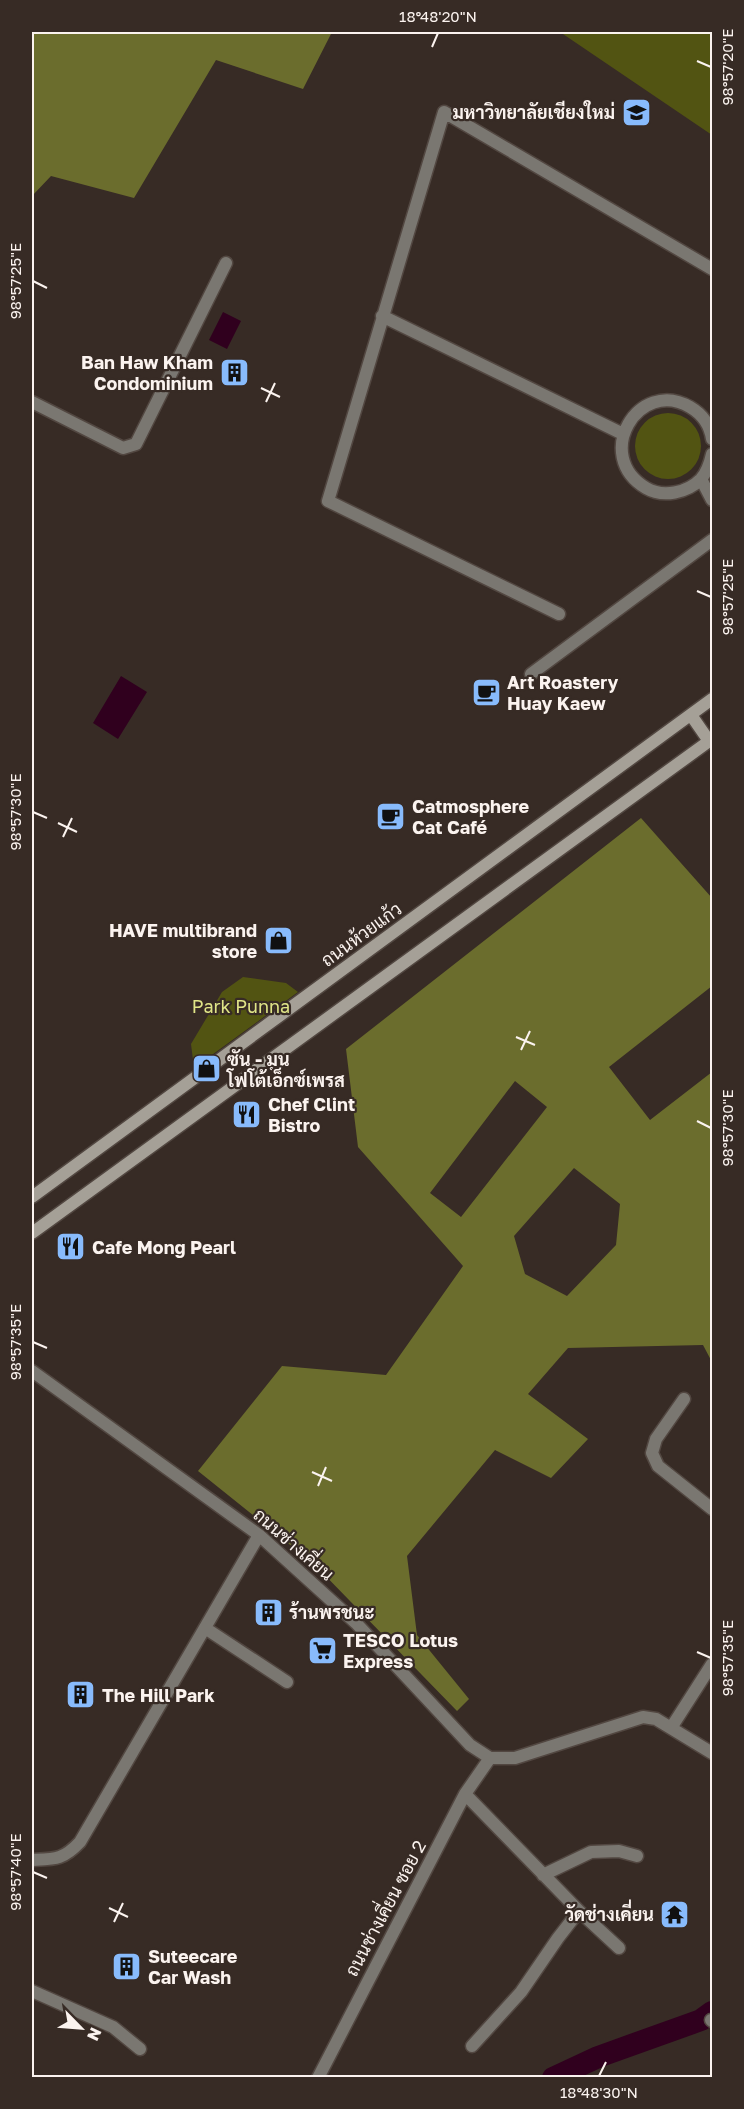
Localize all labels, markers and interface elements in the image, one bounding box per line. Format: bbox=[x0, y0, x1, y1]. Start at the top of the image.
text: 18°48'20"N bbox=[399, 7, 477, 25]
text: 98°57'20"E bbox=[718, 28, 736, 106]
school or university icon: มหาวิทยาลัยเชียงใหม่ bbox=[620, 96, 652, 128]
place label: มหาวิทยาลัยเชียงใหม่ bbox=[453, 100, 615, 123]
text: 98°57'25"E bbox=[6, 243, 24, 319]
place label: Ban Haw Kham Condominium bbox=[81, 351, 213, 394]
building icon: Ban Haw Kham Condominium bbox=[218, 356, 250, 388]
text: 98°57'25"E bbox=[718, 559, 736, 635]
place label: Art Roastery Huay Kaew bbox=[507, 671, 619, 714]
cafe icon: Art Roastery Huay Kaew bbox=[470, 676, 502, 708]
text: 98°57'30"E bbox=[6, 773, 24, 851]
place label: Catmosphere Cat Café bbox=[412, 795, 529, 838]
cafe icon: Catmosphere Cat Café bbox=[375, 800, 407, 832]
street label: ถนนห้วยแก้ว bbox=[316, 897, 406, 971]
place label: HAVE multibrand store bbox=[109, 919, 257, 962]
shop icon: HAVE multibrand store bbox=[262, 924, 294, 956]
park label: Park Punna bbox=[192, 995, 290, 1017]
place label: ซัน - มูน โฟโต้เอ็กซ์เพรส bbox=[226, 1048, 345, 1091]
shop icon: ซัน - มูน โฟโต้เอ็กซ์เพรส bbox=[190, 1053, 222, 1085]
text: 98°57'30"E bbox=[718, 1089, 736, 1167]
place label: Chef Clint Bistro bbox=[268, 1093, 355, 1136]
restaurant icon: Chef Clint Bistro bbox=[231, 1098, 263, 1130]
restaurant icon: Cafe Mong Pearl bbox=[55, 1231, 87, 1263]
place label: Cafe Mong Pearl bbox=[92, 1236, 236, 1258]
text: 98°57'35"E bbox=[6, 1304, 24, 1380]
street label: ถนนช่างเคี่ยน bbox=[249, 1500, 341, 1585]
building icon: ร้านพรชนะ bbox=[252, 1596, 284, 1628]
place label: ร้านพรชนะ bbox=[289, 1601, 375, 1623]
text: 98°57'35"E bbox=[718, 1620, 736, 1696]
place label: TESCO Lotus Express bbox=[343, 1629, 458, 1672]
supermarket icon: TESCO Lotus Express bbox=[306, 1634, 338, 1666]
building icon: The Hill Park bbox=[65, 1679, 97, 1711]
place label: The Hill Park bbox=[102, 1684, 215, 1706]
text: 98°57'40"E bbox=[6, 1833, 24, 1911]
street label: ถนนช่างเคี่ยน ซอย 2 bbox=[336, 1834, 430, 1980]
temple icon: วัดช่างเคี่ยน bbox=[659, 1898, 691, 1930]
place label: วัดช่างเคี่ยน bbox=[564, 1899, 654, 1925]
place label: Suteecare Car Wash bbox=[148, 1945, 238, 1988]
building icon: Suteecare Car Wash bbox=[111, 1950, 143, 1982]
north arrow bbox=[51, 1998, 111, 2058]
text: N bbox=[83, 2025, 106, 2044]
text: 18°48'30"N bbox=[560, 2083, 638, 2101]

